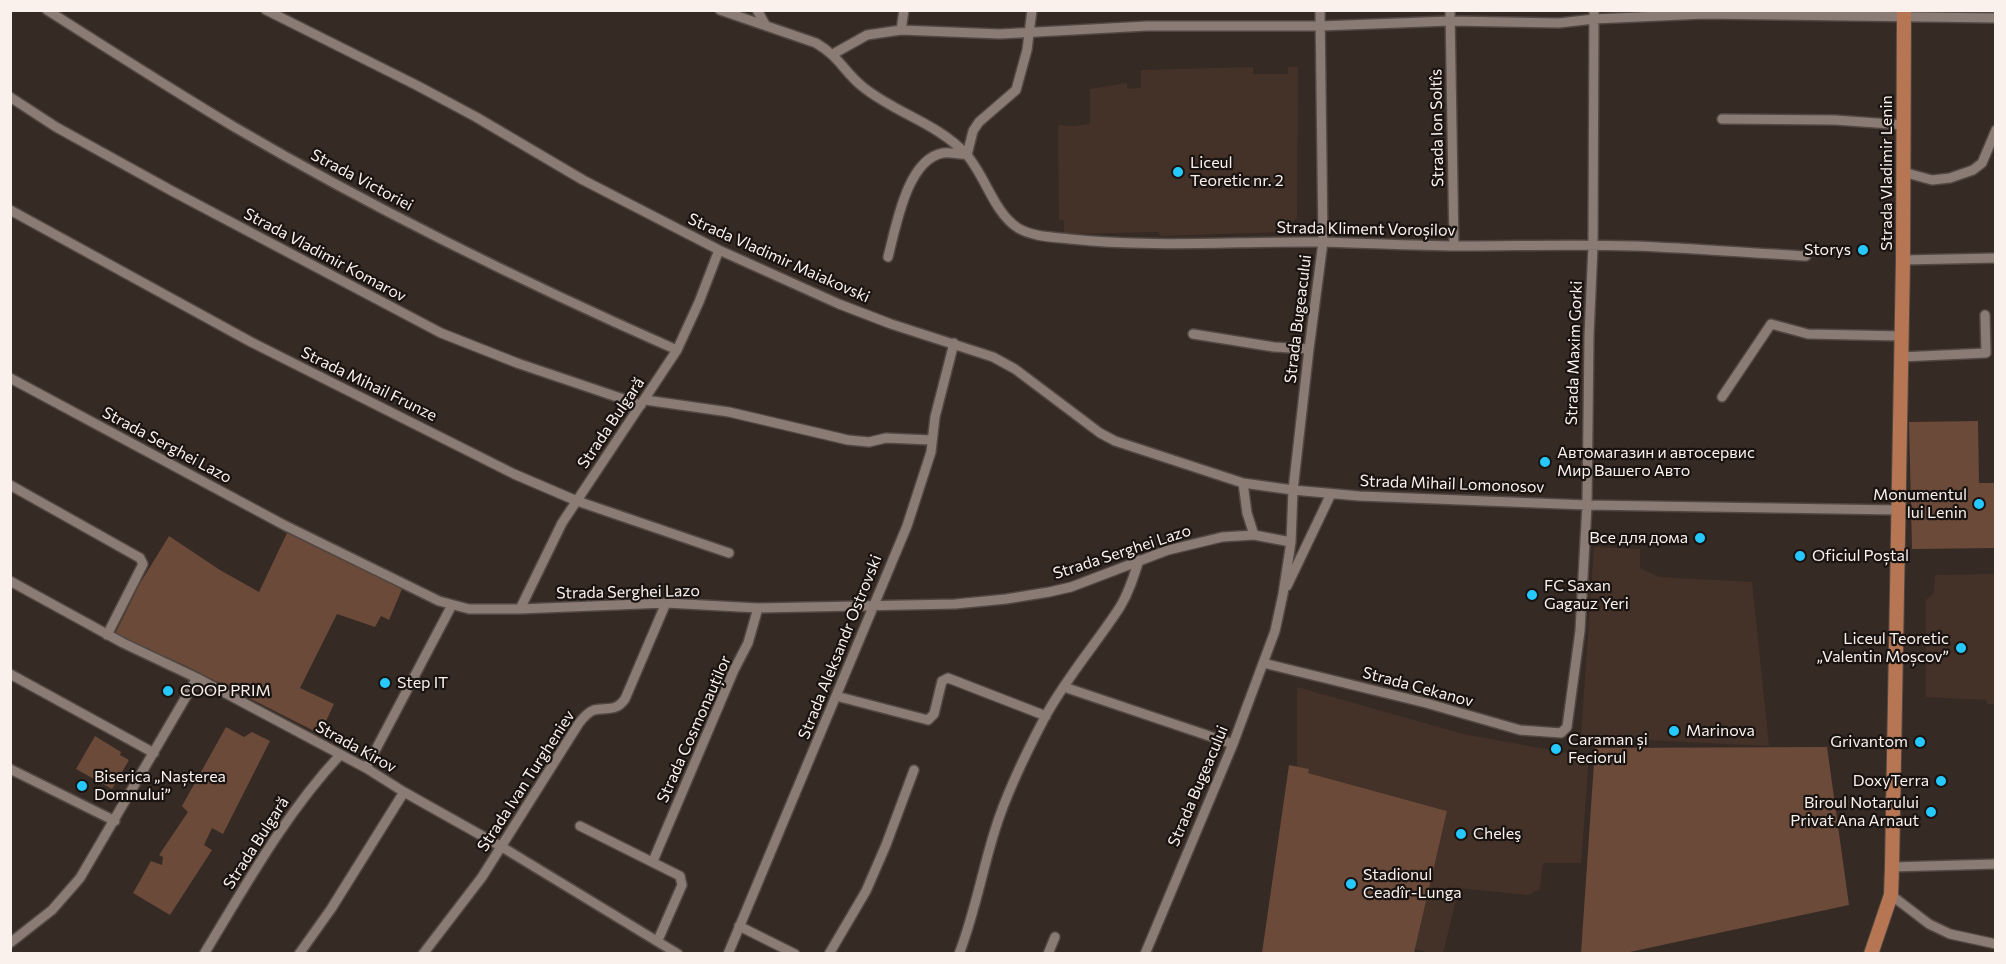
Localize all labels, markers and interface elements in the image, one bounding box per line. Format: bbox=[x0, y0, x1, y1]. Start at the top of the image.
street label: Strada Ion Soltîs bbox=[1426, 69, 1448, 187]
street label: Strada Vladimir Lenin bbox=[1877, 95, 1897, 251]
street label: Strada Victoriei bbox=[308, 145, 416, 215]
place label: Liceul Teoretic nr. 2 bbox=[1190, 153, 1284, 191]
marker: Liceul Teoretic nr. 2 bbox=[1171, 165, 1185, 179]
street label: Strada Vladimir Komarov bbox=[241, 204, 409, 306]
street label: Strada Vladimir Maiakovski bbox=[685, 209, 873, 307]
street label: Strada Kliment Voroșilov bbox=[1276, 218, 1456, 240]
place label: Storys bbox=[1804, 240, 1851, 260]
marker: Storys bbox=[1856, 243, 1870, 257]
street label: Strada Bugeacului bbox=[1281, 254, 1315, 384]
street label: Strada Maxim Gorki bbox=[1562, 280, 1586, 426]
street label: Strada Mihail Frunze bbox=[298, 343, 440, 425]
street label: Strada Bulgară bbox=[573, 374, 649, 472]
street label: Strada Serghei Lazo bbox=[99, 403, 235, 487]
place label: Автомагазин и автосервис Мир Вашего Авто bbox=[1557, 443, 1755, 481]
marker: Автомагазин и автосервис Мир Вашего Авто bbox=[1538, 455, 1552, 469]
street label: Strada Mihail Lomonosov bbox=[1359, 471, 1545, 497]
place label: Monumentul lui Lenin bbox=[1873, 485, 1967, 523]
marker: Monumentul lui Lenin bbox=[1972, 497, 1986, 511]
street label: Strada Serghei Lazo bbox=[1051, 521, 1193, 583]
place label: Все для дома bbox=[1589, 528, 1688, 548]
marker: Все для дома bbox=[1693, 531, 1707, 545]
place label: Oficiul Poștal bbox=[1812, 546, 1909, 566]
marker: Oficiul Poștal bbox=[1793, 549, 1807, 563]
street label: Strada Aleksandr Ostrovski bbox=[794, 552, 886, 742]
place label: FC Saxan Gagauz Yeri bbox=[1544, 576, 1629, 614]
street label: Strada Serghei Lazo bbox=[556, 581, 700, 603]
marker: FC Saxan Gagauz Yeri bbox=[1525, 588, 1539, 602]
place label: Liceul Teoretic „Valentin Moșcov” bbox=[1817, 629, 1949, 667]
marker: Liceul Teoretic „Valentin Moșcov” bbox=[1954, 641, 1968, 655]
street label: Strada Cosmonauților bbox=[653, 652, 735, 806]
street label: Strada Cekanov bbox=[1360, 663, 1476, 711]
place label: Step IT bbox=[397, 673, 448, 693]
marker: Step IT bbox=[378, 676, 392, 690]
place label: COOP PRIM bbox=[180, 681, 271, 701]
marker: COOP PRIM bbox=[161, 684, 175, 698]
street label: Strada Ivan Turgheniev bbox=[473, 707, 579, 855]
street label: Strada Kirov bbox=[312, 717, 400, 777]
place label: Marinova bbox=[1686, 721, 1755, 741]
street label: Strada Bugeacului bbox=[1164, 723, 1232, 849]
marker: Marinova bbox=[1667, 724, 1681, 738]
place label: Caraman și Feciorul bbox=[1568, 730, 1648, 768]
place label: Grivantom bbox=[1830, 732, 1908, 752]
marker: Grivantom bbox=[1913, 735, 1927, 749]
marker: Caraman și Feciorul bbox=[1549, 742, 1563, 756]
place label: Biserica „Nașterea Domnului” bbox=[94, 767, 226, 805]
place label: DoxyTerra bbox=[1853, 771, 1929, 791]
marker: DoxyTerra bbox=[1934, 774, 1948, 788]
marker: Biserica „Nașterea Domnului” bbox=[75, 779, 89, 793]
street label: Strada Bulgară bbox=[219, 793, 293, 893]
place label: Biroul Notarului Privat Ana Arnaut bbox=[1790, 793, 1919, 831]
marker: Biroul Notarului Privat Ana Arnaut bbox=[1924, 805, 1938, 819]
place label: Cheleş bbox=[1473, 824, 1521, 844]
marker: Cheleş bbox=[1454, 827, 1468, 841]
place label: Stadionul Ceadîr-Lunga bbox=[1363, 865, 1462, 903]
marker: Stadionul Ceadîr-Lunga bbox=[1344, 877, 1358, 891]

